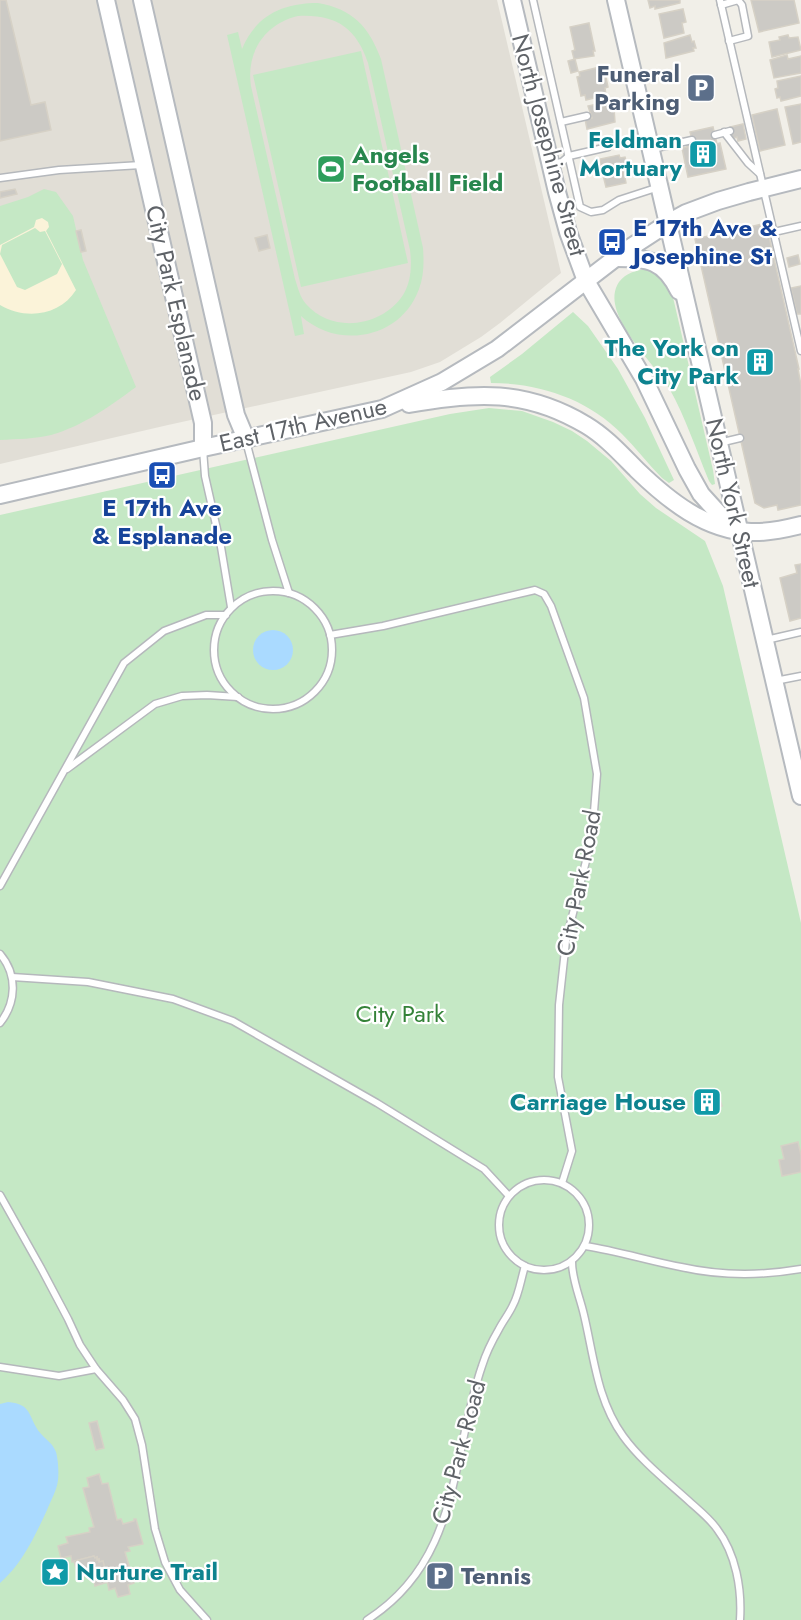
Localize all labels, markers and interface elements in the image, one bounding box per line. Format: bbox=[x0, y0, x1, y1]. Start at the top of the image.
street label: North Josephine Street bbox=[503, 30, 596, 260]
place label: Funeral Parking bbox=[594, 56, 680, 119]
parking icon: Funeral Parking bbox=[685, 72, 717, 104]
place label: Feldman Mortuary bbox=[579, 122, 682, 185]
place label: Angels Football Field bbox=[351, 137, 503, 200]
building icon: Feldman Mortuary bbox=[687, 138, 719, 170]
sports icon: Angels Football Field bbox=[315, 153, 347, 185]
street label: City Park Esplanade bbox=[137, 202, 216, 404]
place label: E 17th Ave & Josephine St bbox=[629, 210, 778, 273]
bus stop icon: E 17th Ave & Josephine St bbox=[596, 226, 628, 258]
place label: The York on City Park bbox=[604, 330, 739, 393]
building icon: The York on City Park bbox=[744, 346, 776, 378]
street label: East 17th Avenue bbox=[216, 388, 390, 461]
street label: North York Street bbox=[697, 415, 770, 591]
bus stop icon: E 17th Ave & Esplanade bbox=[146, 459, 178, 491]
place label: E 17th Ave & Esplanade bbox=[92, 490, 232, 553]
street label: City Park Road bbox=[547, 807, 610, 959]
park label: City Park bbox=[356, 996, 445, 1031]
place label: Carriage House bbox=[510, 1084, 686, 1119]
building icon: Carriage House bbox=[691, 1086, 723, 1118]
street label: City Park Road bbox=[422, 1376, 495, 1528]
place label: Nurture Trail bbox=[76, 1554, 218, 1589]
place icon: Nurture Trail bbox=[39, 1556, 71, 1588]
place label: Tennis bbox=[461, 1558, 531, 1593]
parking icon: Tennis bbox=[424, 1560, 456, 1592]

